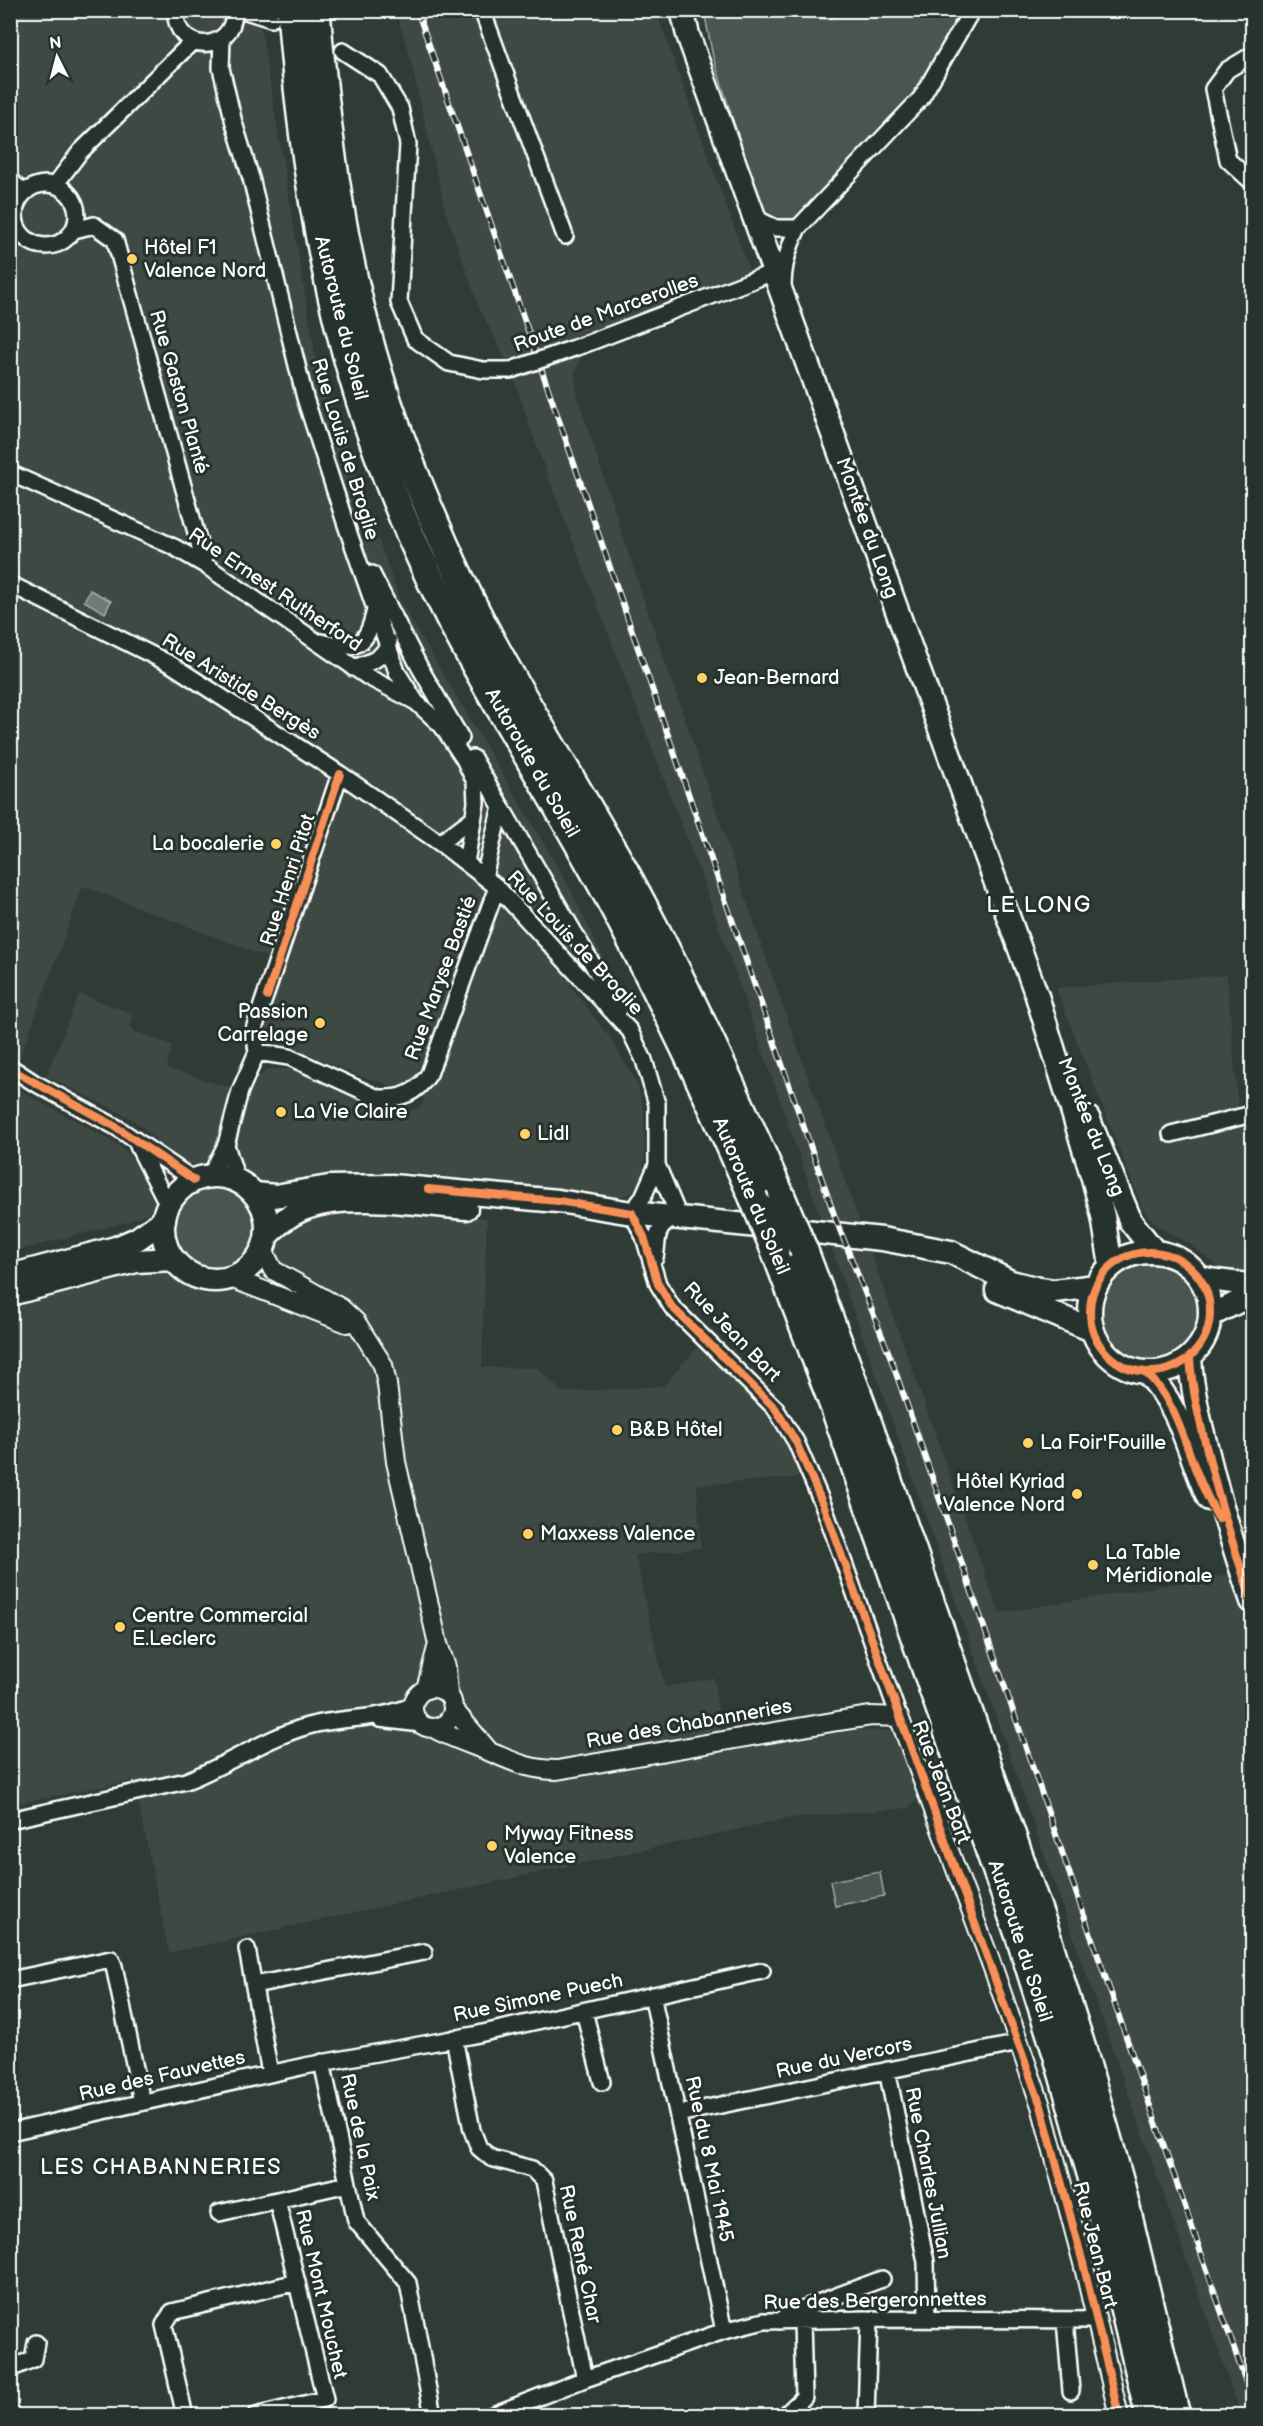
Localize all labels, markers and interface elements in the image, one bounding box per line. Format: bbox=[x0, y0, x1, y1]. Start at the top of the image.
north arrow bbox=[27, 27, 87, 87]
text: N bbox=[49, 33, 63, 54]
street label: Autoroute du Soleil bbox=[309, 233, 373, 403]
place label: Hôtel F1 Valence Nord bbox=[144, 236, 266, 283]
marker: Hôtel F1 Valence Nord bbox=[125, 252, 139, 266]
street label: Route de Marcerolles bbox=[510, 268, 702, 358]
street label: Rue Gaston Planté bbox=[144, 307, 214, 477]
street label: Rue Louis de Broglie bbox=[306, 355, 384, 543]
street label: Montée du Long bbox=[830, 454, 904, 602]
street label: Rue Ernest Rutherford bbox=[184, 523, 366, 657]
street label: Rue Aristide Bergès bbox=[157, 629, 325, 745]
place label: Jean-Bernard bbox=[714, 666, 839, 690]
marker: Jean-Bernard bbox=[695, 671, 709, 685]
street label: Autoroute du Soleil bbox=[480, 684, 584, 842]
street label: Rue Henri Pitot bbox=[255, 811, 321, 949]
place label: La bocalerie bbox=[152, 832, 264, 856]
marker: La bocalerie bbox=[269, 837, 283, 851]
street label: Rue Louis de Broglie bbox=[502, 866, 648, 1020]
district label: LE LONG bbox=[986, 892, 1092, 919]
street label: Rue Maryse Bastié bbox=[400, 893, 482, 1063]
place label: Passion Carrelage bbox=[217, 1000, 308, 1047]
marker: Passion Carrelage bbox=[313, 1016, 327, 1030]
street label: Montée du Long bbox=[1052, 1054, 1130, 1200]
place label: La Vie Claire bbox=[293, 1100, 408, 1124]
marker: La Vie Claire bbox=[274, 1105, 288, 1119]
street label: Autoroute du Soleil bbox=[707, 1114, 795, 1278]
place label: Lidl bbox=[537, 1122, 569, 1146]
marker: Lidl bbox=[518, 1127, 532, 1141]
street label: Rue Jean Bart bbox=[678, 1277, 786, 1387]
place label: B&B Hôtel bbox=[629, 1418, 723, 1442]
marker: B&B Hôtel bbox=[610, 1423, 624, 1437]
place label: La Foir'Fouille bbox=[1040, 1431, 1166, 1455]
marker: La Foir'Fouille bbox=[1021, 1436, 1035, 1450]
place label: Hôtel Kyriad Valence Nord bbox=[943, 1470, 1065, 1517]
marker: Hôtel Kyriad Valence Nord bbox=[1070, 1487, 1084, 1501]
place label: Maxxess Valence bbox=[540, 1522, 695, 1546]
marker: Maxxess Valence bbox=[521, 1527, 535, 1541]
place label: La Table Méridionale bbox=[1105, 1541, 1213, 1588]
marker: La Table Méridionale bbox=[1086, 1558, 1100, 1572]
place label: Centre Commercial E.Leclerc bbox=[132, 1604, 308, 1651]
marker: Centre Commercial E.Leclerc bbox=[113, 1620, 127, 1634]
street label: Rue des Chabanneries bbox=[584, 1694, 794, 1754]
street label: Rue Jean Bart bbox=[906, 1717, 976, 1847]
place label: Myway Fitness Valence bbox=[504, 1822, 634, 1869]
marker: Myway Fitness Valence bbox=[485, 1839, 499, 1853]
street label: Autoroute du Soleil bbox=[983, 1857, 1057, 2025]
street label: Rue Simone Puech bbox=[451, 1968, 625, 2028]
street label: Rue du Vercors bbox=[774, 2032, 914, 2084]
street label: Rue des Fauvettes bbox=[77, 2045, 247, 2107]
street label: Rue de la Paix bbox=[335, 2071, 385, 2203]
street label: Rue du 8 Mai 1945 bbox=[680, 2074, 738, 2244]
street label: Rue Charles Jullian bbox=[900, 2085, 956, 2261]
district label: LES CHABANNERIES bbox=[40, 2154, 282, 2181]
street label: Rue Jean Bart bbox=[1068, 2179, 1122, 2311]
street label: Rue René Char bbox=[554, 2182, 607, 2326]
street label: Rue Mont Mouchet bbox=[290, 2207, 352, 2381]
street label: Rue des Bergeronnettes bbox=[763, 2287, 987, 2315]

